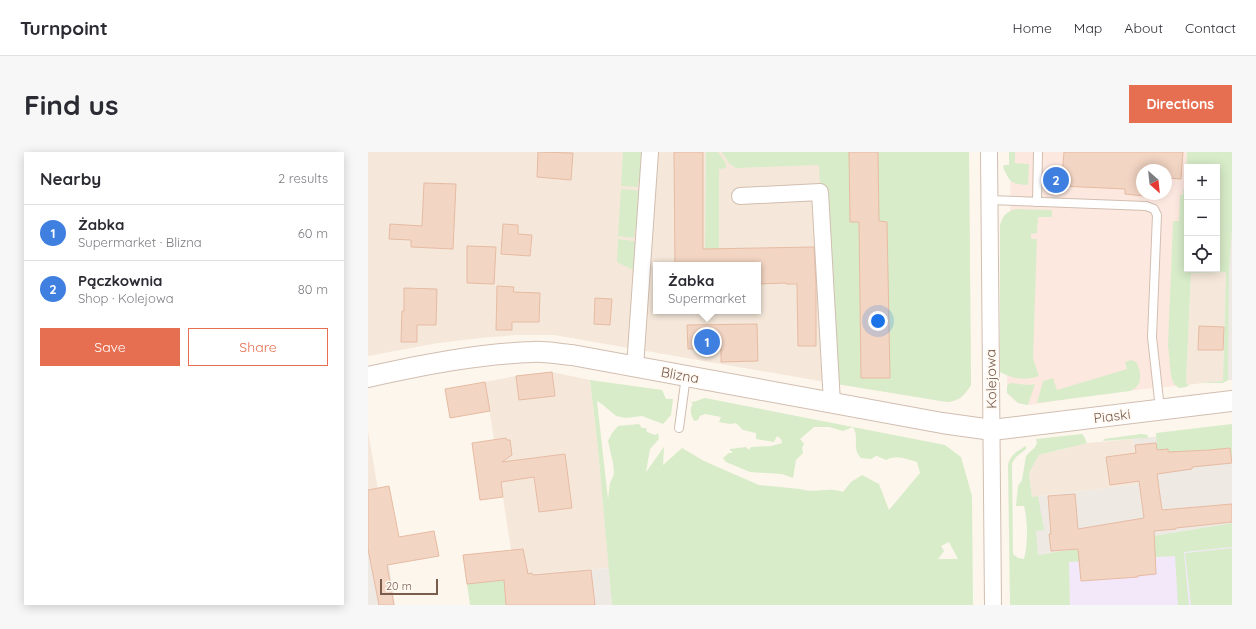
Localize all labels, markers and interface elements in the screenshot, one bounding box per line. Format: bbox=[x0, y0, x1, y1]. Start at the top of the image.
text: Turnpoint bbox=[20, 16, 108, 40]
text: Home bbox=[1013, 19, 1052, 37]
text: Map bbox=[1074, 19, 1102, 37]
text: About bbox=[1124, 19, 1163, 37]
text: Contact bbox=[1185, 19, 1236, 37]
button: Directions bbox=[1129, 85, 1232, 123]
text: Find us bbox=[24, 87, 118, 122]
north arrow bbox=[1136, 164, 1172, 200]
map controls bbox=[1184, 164, 1220, 272]
button: + bbox=[1184, 164, 1220, 200]
pin: 2 bbox=[1043, 165, 1069, 195]
text: Nearby bbox=[40, 168, 101, 189]
text: 2 results bbox=[278, 170, 328, 186]
button: − bbox=[1184, 200, 1220, 236]
text: Żabka bbox=[78, 215, 124, 234]
text: 1 bbox=[50, 225, 56, 241]
text: 60 m bbox=[298, 225, 328, 241]
text: Supermarket · Blizna bbox=[78, 234, 202, 250]
button: locate bbox=[1184, 236, 1220, 272]
popup bbox=[653, 262, 761, 314]
text: Pączkownia bbox=[78, 271, 162, 290]
text: Żabka bbox=[668, 271, 714, 290]
text: 2 bbox=[49, 281, 57, 297]
text: 80 m bbox=[298, 281, 328, 297]
text: Shop · Kolejowa bbox=[78, 290, 174, 306]
text: Supermarket bbox=[668, 290, 746, 306]
your location bbox=[868, 311, 888, 331]
pin: 1 bbox=[694, 327, 720, 357]
button: Save bbox=[40, 328, 180, 366]
button: Share bbox=[188, 328, 328, 366]
street label: Kolejowa bbox=[981, 349, 1001, 409]
street label: Blizna bbox=[659, 363, 701, 387]
street label: Piaski bbox=[1093, 405, 1131, 427]
scale bar bbox=[380, 577, 438, 596]
text: 20 m bbox=[386, 579, 412, 593]

